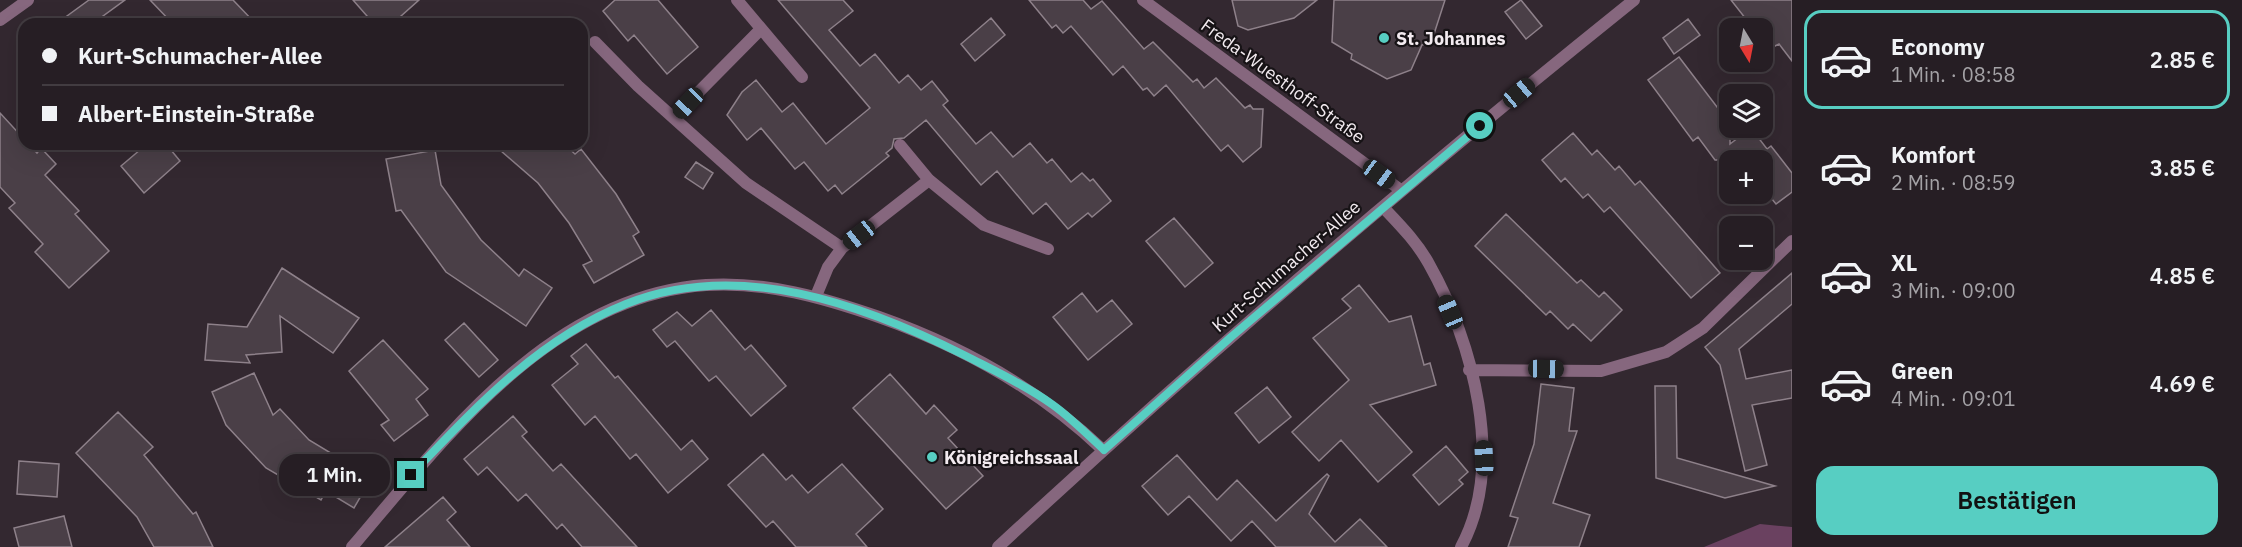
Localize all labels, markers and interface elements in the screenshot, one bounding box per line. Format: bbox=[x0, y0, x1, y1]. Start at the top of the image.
street label: Freda-Wuesthoff-Straße bbox=[1197, 14, 1370, 148]
north arrow bbox=[1719, 18, 1773, 72]
map controls bbox=[1719, 18, 1773, 270]
place label: St. Johannes bbox=[1396, 27, 1506, 50]
marker: St. Johannes bbox=[1377, 31, 1391, 45]
text: Economy bbox=[1891, 32, 1985, 61]
icon: car bbox=[1819, 33, 1873, 87]
text: Kurt-Schumacher-Allee bbox=[78, 41, 322, 70]
text: 2.85 € bbox=[2150, 45, 2215, 74]
text: 1 Min. · 08:58 bbox=[1891, 61, 2016, 88]
car bbox=[1499, 75, 1539, 111]
car bbox=[669, 84, 707, 122]
button: layers bbox=[1719, 84, 1773, 138]
text: Albert-Einstein-Straße bbox=[78, 99, 315, 128]
route start bbox=[1466, 112, 1493, 139]
text: Komfort bbox=[1891, 140, 1976, 169]
icon: car bbox=[1819, 141, 1873, 195]
button: + bbox=[1719, 150, 1773, 204]
text: 3.85 € bbox=[2150, 153, 2215, 182]
car bbox=[1359, 156, 1399, 192]
text: 2 Min. · 08:59 bbox=[1891, 169, 2016, 196]
street label: Kurt-Schumacher-Allee bbox=[1207, 195, 1365, 337]
button: − bbox=[1719, 216, 1773, 270]
car bbox=[839, 217, 879, 253]
text: XL bbox=[1891, 248, 1917, 277]
icon: car bbox=[1819, 249, 1873, 303]
text: 4.85 € bbox=[2150, 261, 2215, 290]
text: 3 Min. · 09:00 bbox=[1891, 277, 2016, 304]
car bbox=[1435, 292, 1465, 332]
text: Green bbox=[1891, 356, 1953, 385]
icon: car bbox=[1819, 357, 1873, 411]
car bbox=[1528, 360, 1564, 378]
text: 4.69 € bbox=[2150, 369, 2215, 398]
text: 4 Min. · 09:01 bbox=[1891, 385, 2016, 412]
car bbox=[1474, 440, 1494, 476]
place label: Königreichssaal bbox=[944, 446, 1079, 469]
marker: Königreichssaal bbox=[925, 450, 939, 464]
callout: 1 Min. bbox=[279, 454, 390, 496]
text: 1 Min. bbox=[306, 461, 363, 488]
route end bbox=[397, 461, 424, 488]
button: Bestätigen bbox=[1816, 466, 2218, 535]

